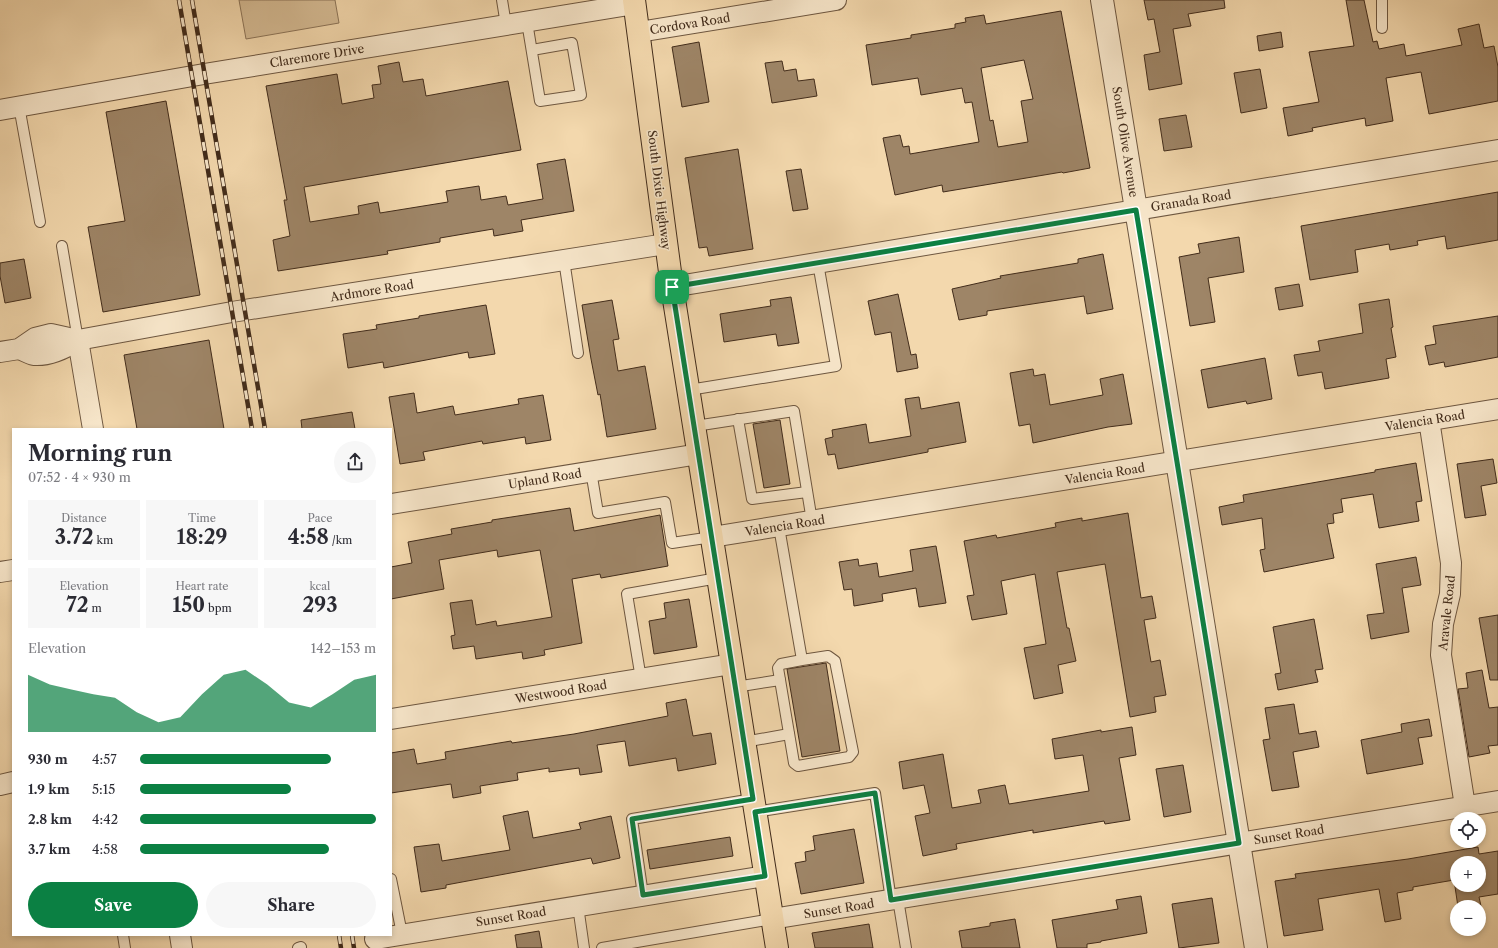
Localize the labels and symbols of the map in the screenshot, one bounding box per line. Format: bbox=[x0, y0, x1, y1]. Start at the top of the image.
street label: Cordova Road bbox=[649, 10, 732, 37]
street label: Claremore Drive bbox=[269, 41, 365, 70]
street label: South Olive Avenue bbox=[1109, 85, 1142, 199]
street label: South Dixie Highway bbox=[645, 129, 674, 251]
street label: Granada Road bbox=[1150, 187, 1233, 214]
pin bbox=[655, 270, 689, 304]
street label: Ardmore Road bbox=[328, 276, 415, 305]
street label: Valencia Road bbox=[1383, 407, 1467, 434]
street label: Valencia Road bbox=[1063, 460, 1147, 487]
street label: Upland Road bbox=[507, 465, 583, 492]
street label: Valencia Road bbox=[743, 512, 827, 539]
street label: Aravale Road bbox=[1435, 574, 1458, 652]
street label: Westwood Road bbox=[513, 677, 609, 706]
street label: Sunset Road bbox=[1253, 821, 1326, 847]
street label: Sunset Road bbox=[803, 895, 876, 921]
street label: Sunset Road bbox=[475, 903, 548, 929]

